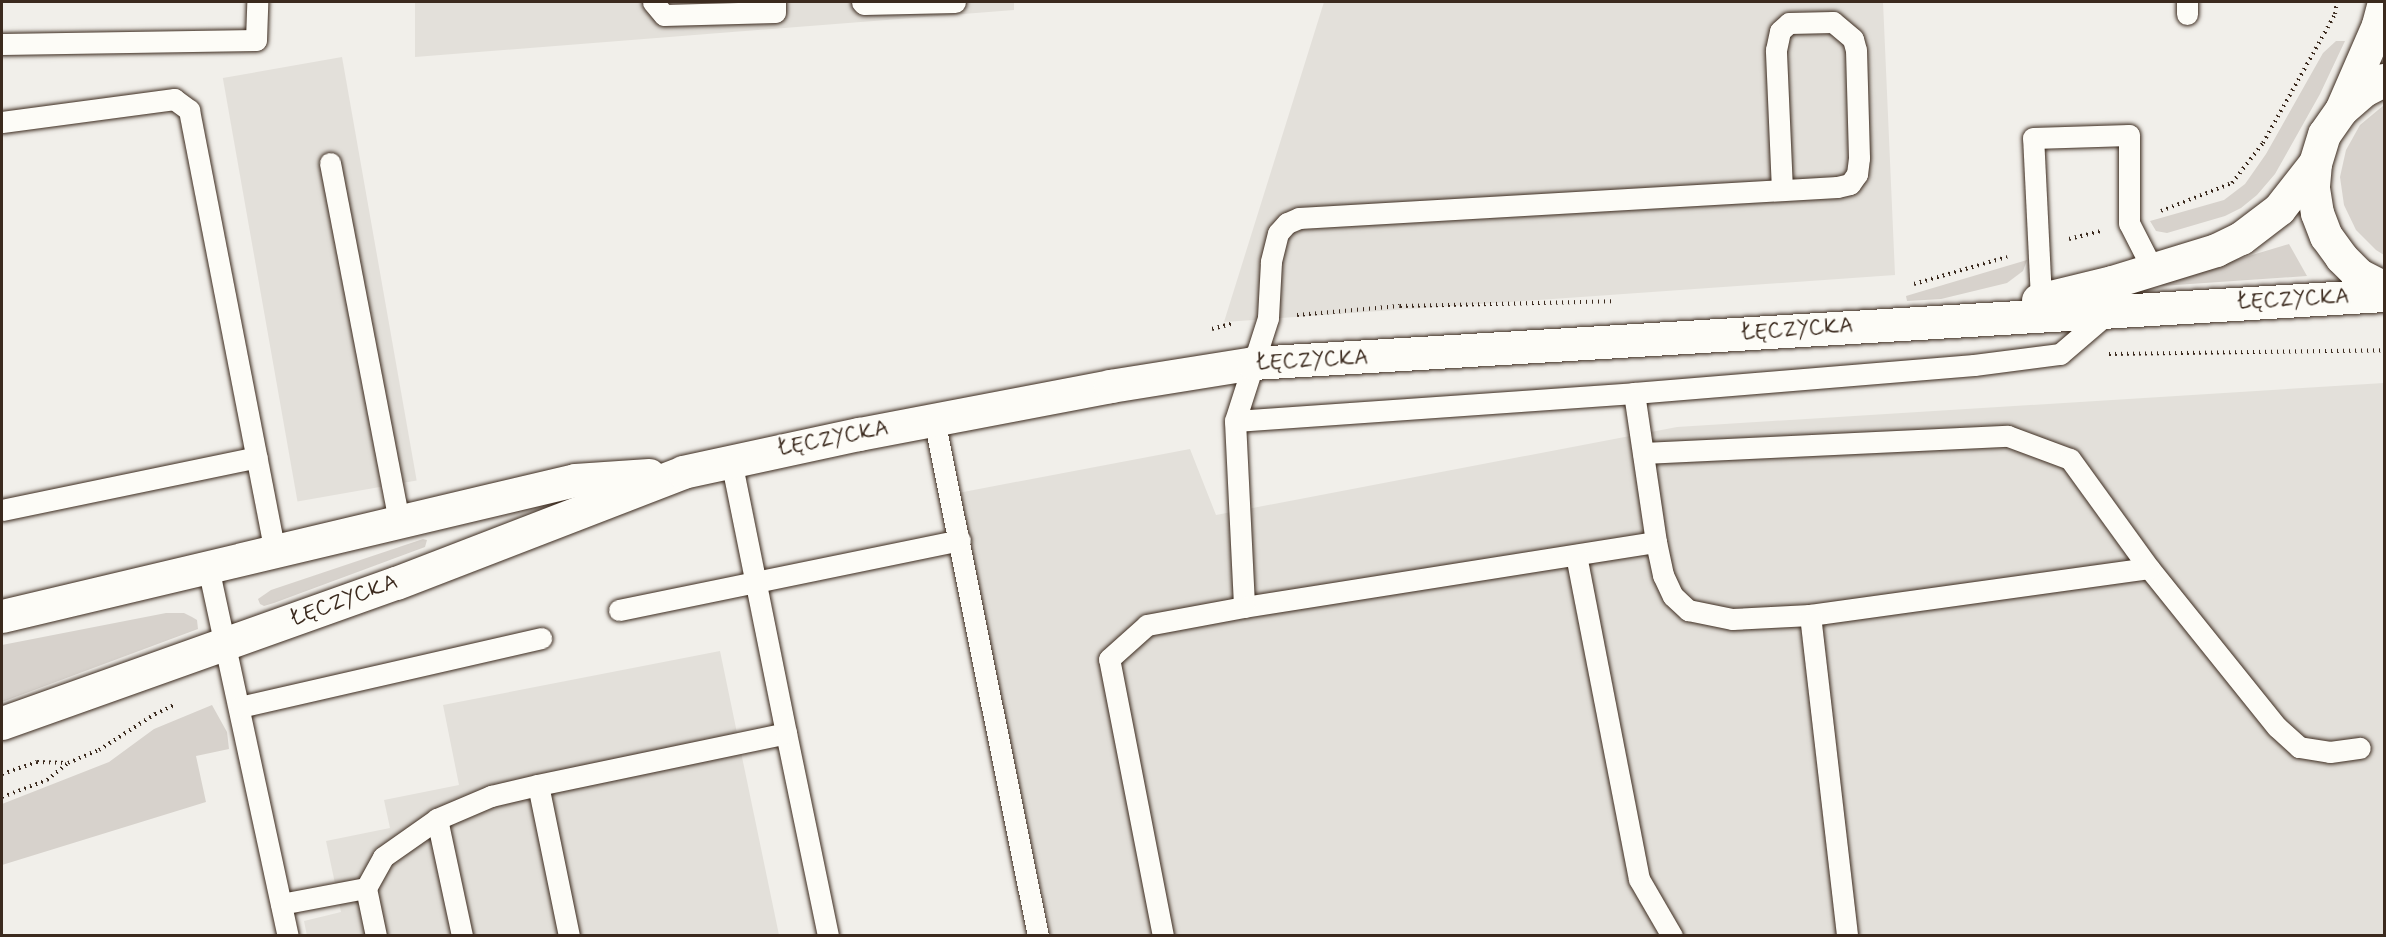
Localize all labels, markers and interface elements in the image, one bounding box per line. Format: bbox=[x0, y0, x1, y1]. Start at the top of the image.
street label: ŁĘCZYCKA bbox=[2236, 284, 2350, 316]
street label: ŁĘCZYCKA bbox=[1740, 313, 1854, 347]
street label: ŁĘCZYCKA bbox=[1255, 345, 1369, 377]
street label: ŁĘCZYCKA bbox=[775, 415, 891, 463]
street label: ŁĘCZYCKA bbox=[286, 569, 402, 633]

